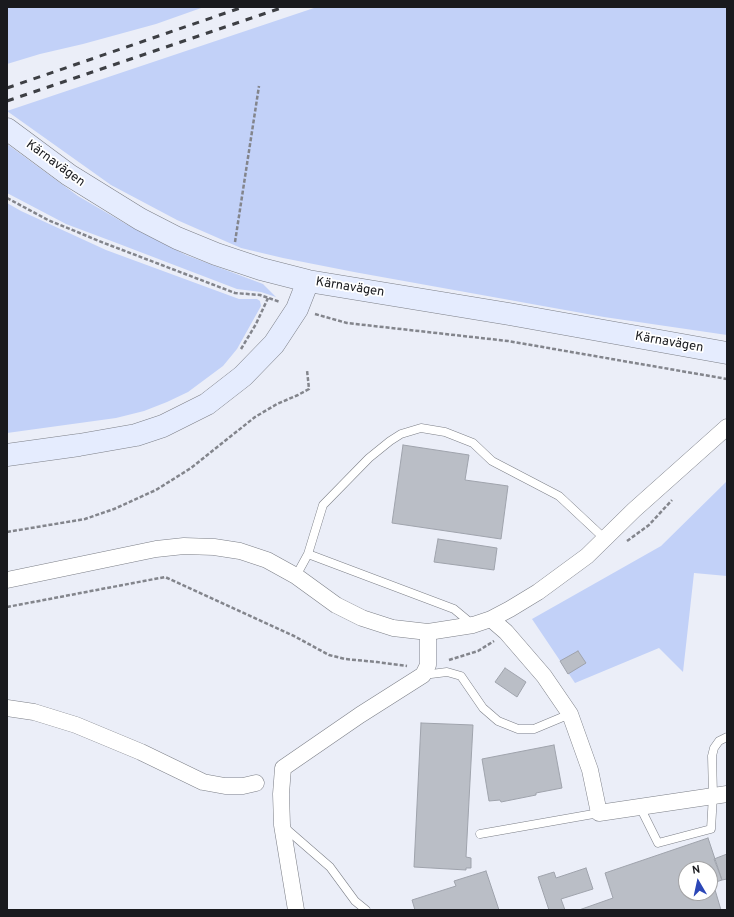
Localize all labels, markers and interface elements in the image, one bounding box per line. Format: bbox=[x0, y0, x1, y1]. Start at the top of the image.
street label: Kärnavägen bbox=[22, 137, 88, 191]
street label: Kärnavägen bbox=[315, 275, 385, 301]
street label: Kärnavägen bbox=[634, 329, 704, 357]
north arrow bbox=[678, 861, 718, 901]
text: N bbox=[691, 863, 701, 878]

